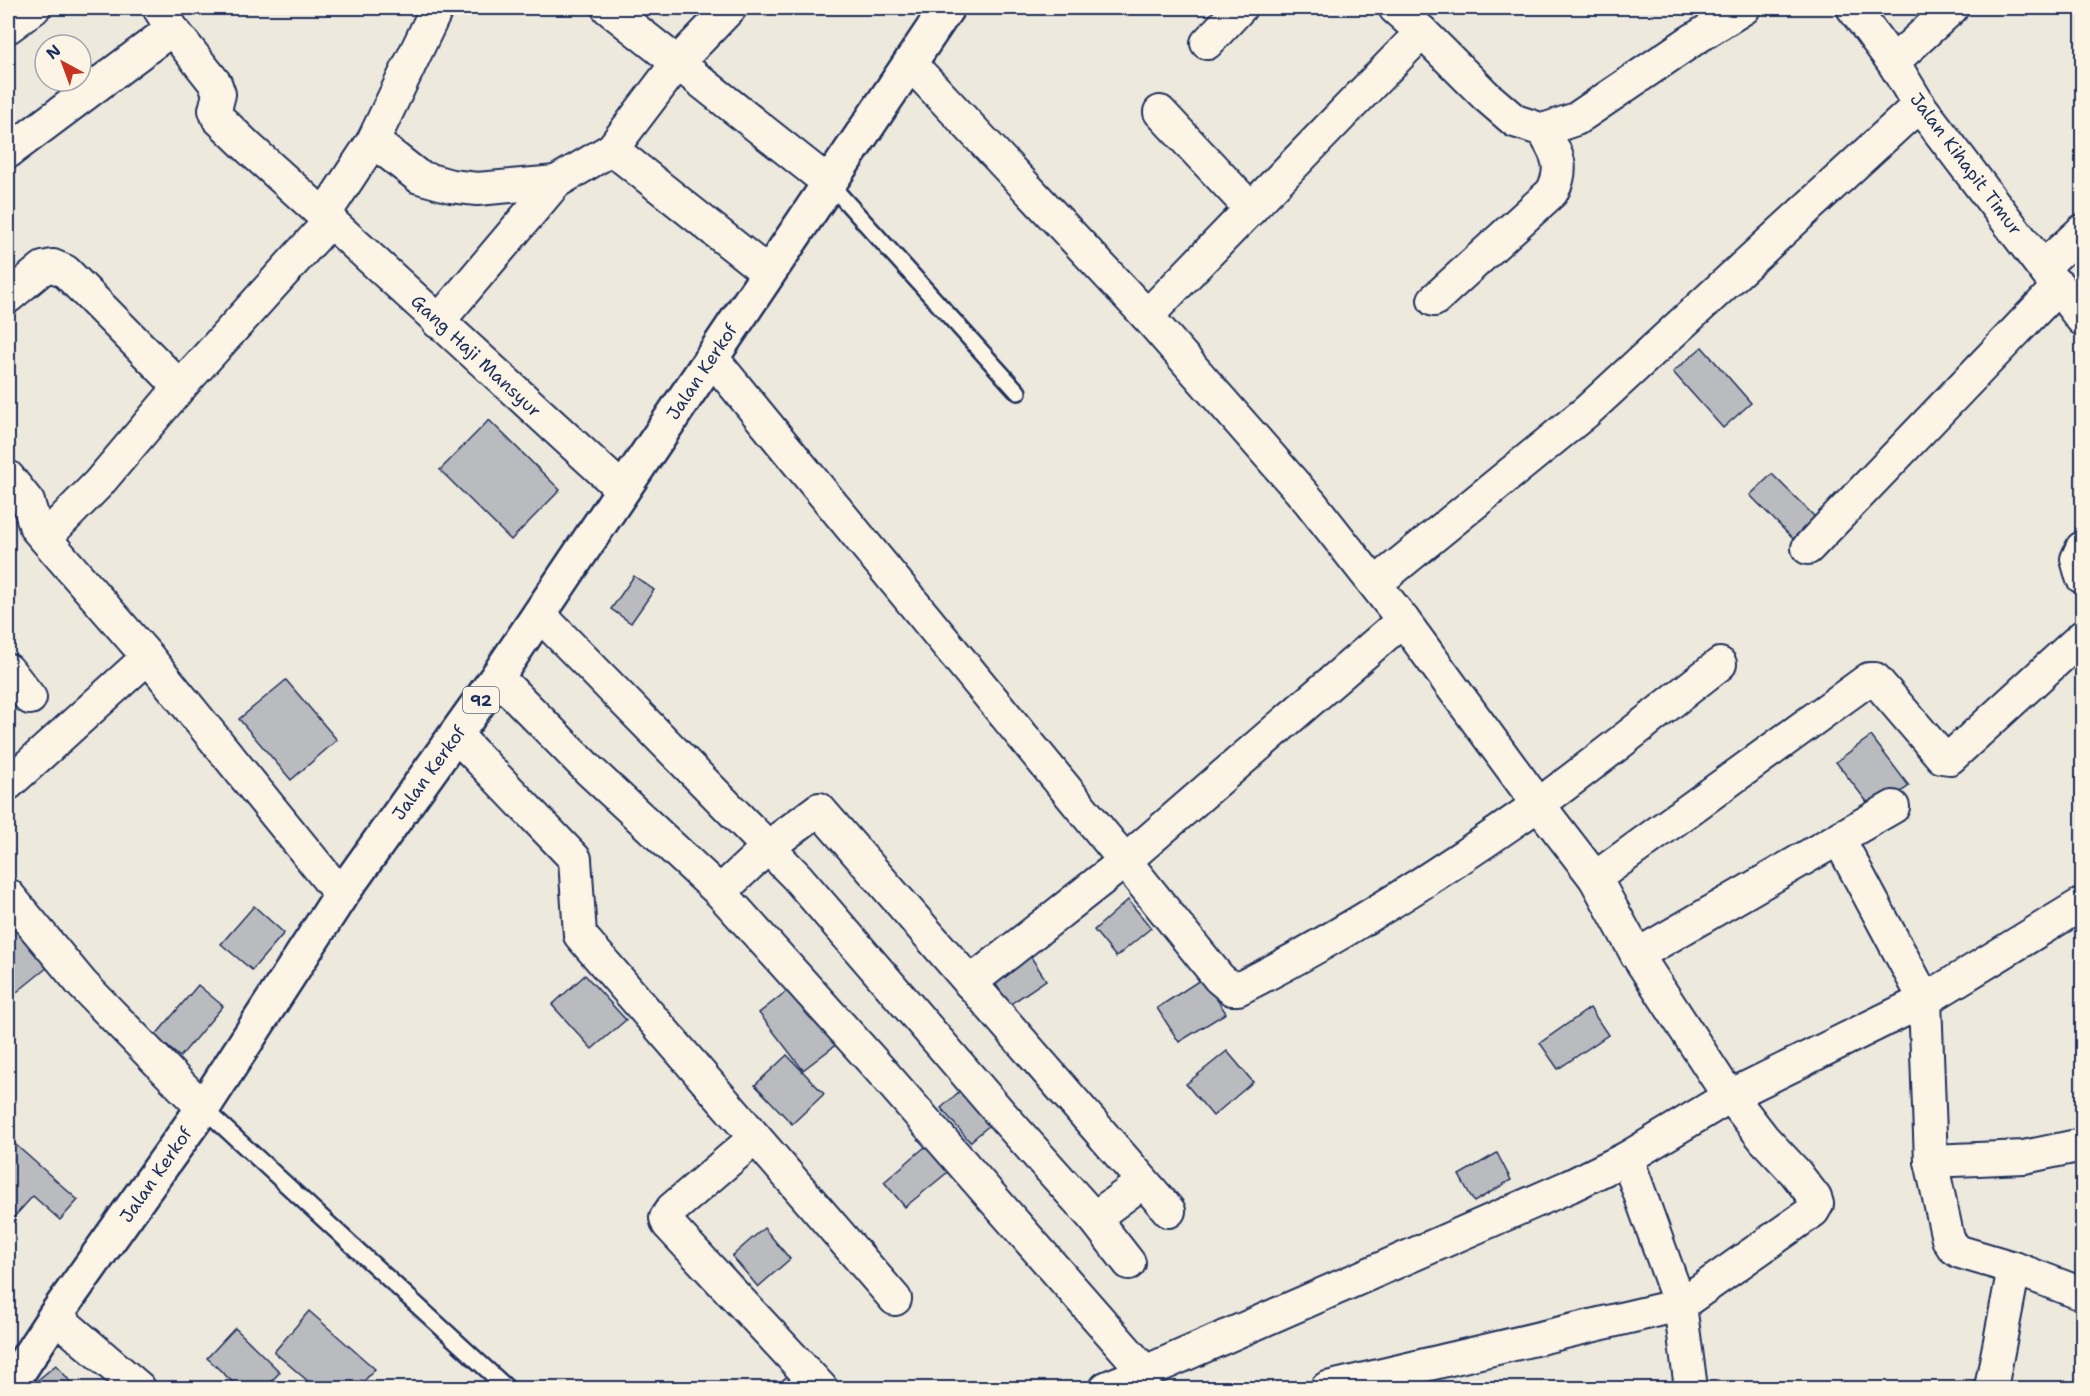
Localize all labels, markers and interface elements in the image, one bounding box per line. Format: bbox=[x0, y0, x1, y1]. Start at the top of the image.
north arrow bbox=[33, 33, 93, 93]
text: N bbox=[42, 40, 65, 64]
street label: Jalan Kihapit Timur bbox=[1904, 88, 2028, 240]
street label: Gang Haji Mansyur bbox=[406, 289, 546, 423]
street label: Jalan Kerkof bbox=[661, 319, 743, 425]
road number: 92 bbox=[463, 687, 499, 713]
street label: Jalan Kerkof bbox=[387, 721, 472, 825]
street label: Jalan Kerkof bbox=[114, 1122, 198, 1227]

